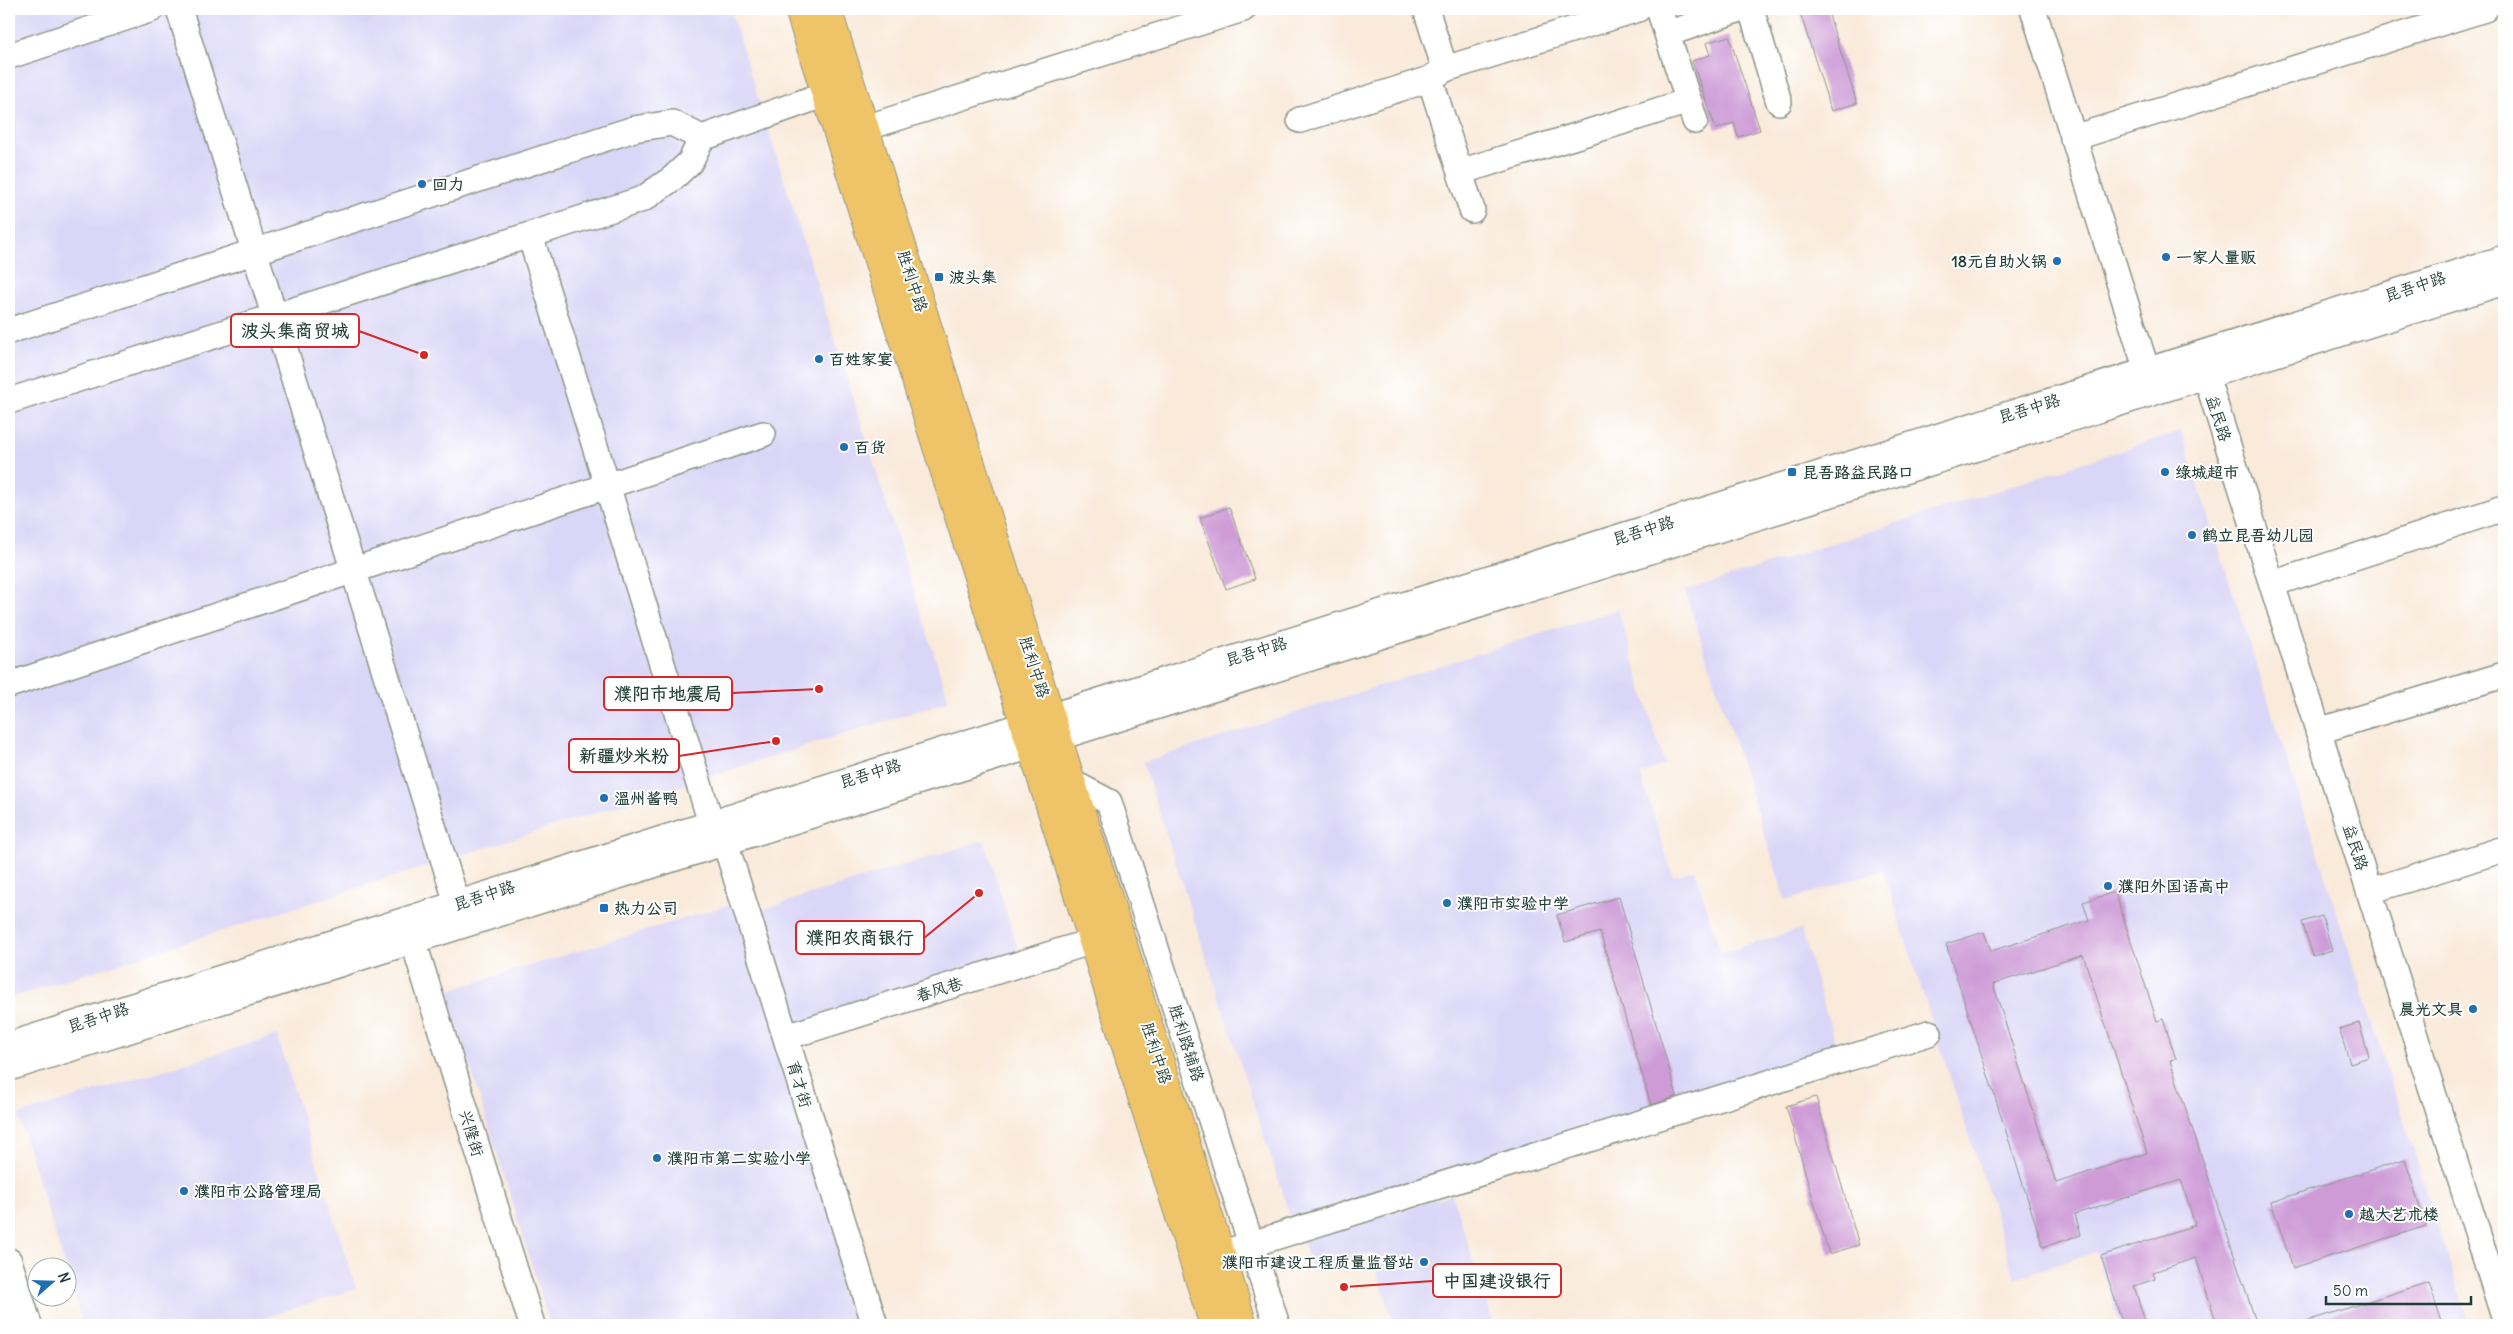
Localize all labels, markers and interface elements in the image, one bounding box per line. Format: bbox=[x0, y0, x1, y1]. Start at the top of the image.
place label: 回力 bbox=[432, 174, 464, 194]
marker: 回力 bbox=[416, 178, 428, 190]
street label: 胜利中路 bbox=[894, 247, 932, 315]
place label: 一家人量贩 bbox=[2176, 247, 2256, 267]
place label: 18元自助火锅 bbox=[1951, 251, 2047, 271]
marker: 一家人量贩 bbox=[2160, 251, 2172, 263]
marker: 18元自助火锅 bbox=[2051, 255, 2063, 267]
place label: 波头集 bbox=[949, 267, 997, 287]
street label: 昆吾中路 bbox=[2381, 267, 2449, 305]
marker: 波头集 bbox=[933, 271, 945, 283]
callout: 波头集商贸城 bbox=[231, 314, 359, 347]
text: 波头集商贸城 bbox=[241, 319, 349, 342]
place label: 百姓家宴 bbox=[829, 349, 893, 369]
marker: 百姓家宴 bbox=[813, 353, 825, 365]
street label: 昆吾中路 bbox=[1995, 389, 2063, 427]
street label: 益民路 bbox=[2202, 392, 2236, 444]
place label: 百货 bbox=[854, 437, 886, 457]
marker: 百货 bbox=[838, 441, 850, 453]
place label: 昆吾路益民路口 bbox=[1802, 462, 1914, 482]
place label: 绿城超市 bbox=[2175, 462, 2239, 482]
marker: 昆吾路益民路口 bbox=[1786, 466, 1798, 478]
marker: 绿城超市 bbox=[2159, 466, 2171, 478]
street label: 昆吾中路 bbox=[1609, 511, 1677, 549]
place label: 鹤立昆吾幼儿园 bbox=[2202, 525, 2314, 545]
marker: 鹤立昆吾幼儿园 bbox=[2186, 529, 2198, 541]
street label: 昆吾中路 bbox=[1222, 632, 1290, 670]
street label: 胜利中路 bbox=[1016, 633, 1054, 701]
callout: 濮阳市地震局 bbox=[604, 677, 732, 710]
text: 濮阳市地震局 bbox=[614, 682, 722, 705]
callout: 新疆炒米粉 bbox=[569, 739, 679, 772]
text: 新疆炒米粉 bbox=[579, 744, 669, 767]
street label: 昆吾中路 bbox=[836, 754, 904, 792]
place label: 温州酱鸭 bbox=[614, 788, 678, 808]
marker: 温州酱鸭 bbox=[598, 792, 610, 804]
street label: 益民路 bbox=[2339, 821, 2373, 873]
street label: 昆吾中路 bbox=[450, 876, 518, 914]
place label: 濮阳外国语高中 bbox=[2118, 876, 2230, 896]
marker: 濮阳外国语高中 bbox=[2102, 880, 2114, 892]
place label: 濮阳市实验中学 bbox=[1457, 893, 1569, 913]
marker: 濮阳市实验中学 bbox=[1441, 897, 1453, 909]
place label: 热力公司 bbox=[614, 898, 678, 918]
marker: 热力公司 bbox=[598, 902, 610, 914]
callout: 濮阳农商银行 bbox=[796, 921, 924, 954]
text: 濮阳农商银行 bbox=[806, 926, 914, 949]
street label: 春风巷 bbox=[913, 972, 965, 1006]
street label: 昆吾中路 bbox=[64, 998, 132, 1036]
place label: 晨光文具 bbox=[2399, 999, 2463, 1019]
street label: 胜利路辅路 bbox=[1165, 1002, 1209, 1084]
marker: 晨光文具 bbox=[2467, 1003, 2479, 1015]
street label: 胜利中路 bbox=[1138, 1019, 1176, 1087]
street label: 育才街 bbox=[783, 1058, 817, 1110]
street label: 兴隆街 bbox=[455, 1107, 489, 1159]
place label: 濮阳市第二实验小学 bbox=[667, 1148, 811, 1168]
marker: 濮阳市第二实验小学 bbox=[651, 1152, 663, 1164]
place label: 濮阳市公路管理局 bbox=[194, 1181, 322, 1201]
marker: 濮阳市公路管理局 bbox=[178, 1185, 190, 1197]
place label: 越大艺术楼 bbox=[2359, 1204, 2439, 1224]
marker: 越大艺术楼 bbox=[2343, 1208, 2355, 1220]
place label: 濮阳市建设工程质量监督站 bbox=[1222, 1252, 1414, 1272]
north arrow bbox=[28, 1256, 78, 1306]
marker: 濮阳市建设工程质量监督站 bbox=[1418, 1256, 1430, 1268]
callout: 中国建设银行 bbox=[1433, 1264, 1561, 1297]
text: 中国建设银行 bbox=[1443, 1269, 1551, 1292]
text: N bbox=[54, 1270, 74, 1285]
scale bar bbox=[2326, 1274, 2470, 1306]
text: 50 m bbox=[2333, 1281, 2368, 1300]

